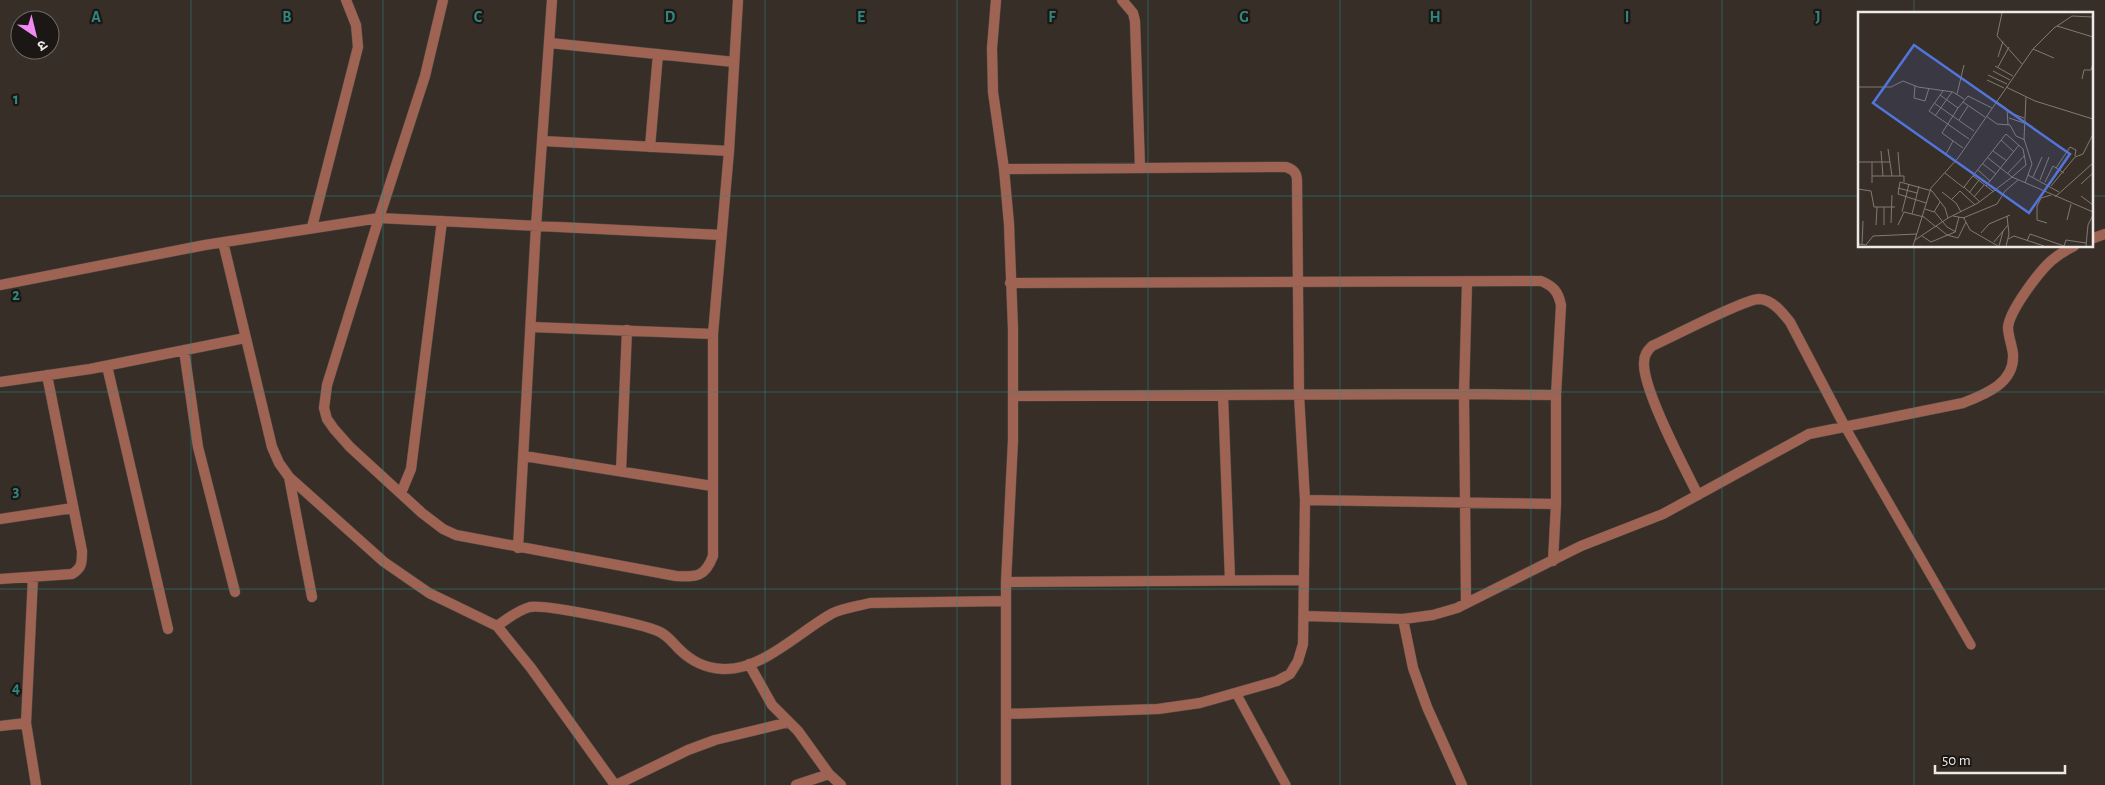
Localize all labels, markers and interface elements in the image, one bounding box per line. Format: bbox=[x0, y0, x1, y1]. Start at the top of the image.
text: A bbox=[91, 9, 101, 25]
text: B bbox=[282, 9, 292, 25]
text: C bbox=[474, 9, 483, 25]
text: D bbox=[665, 9, 676, 25]
text: E bbox=[857, 9, 865, 25]
text: F bbox=[1048, 9, 1056, 25]
text: G bbox=[1239, 9, 1249, 25]
text: H bbox=[1429, 9, 1441, 25]
text: I bbox=[1625, 9, 1629, 25]
text: J bbox=[1815, 9, 1821, 25]
north arrow bbox=[10, 10, 60, 60]
inset map bbox=[1858, 12, 2092, 248]
text: उ bbox=[34, 37, 49, 53]
text: 1 bbox=[13, 91, 19, 107]
text: 2 bbox=[12, 287, 20, 303]
text: 3 bbox=[13, 483, 20, 499]
text: 4 bbox=[12, 680, 20, 696]
scale bar bbox=[1935, 742, 2065, 774]
text: 50 m bbox=[1942, 753, 1971, 768]

